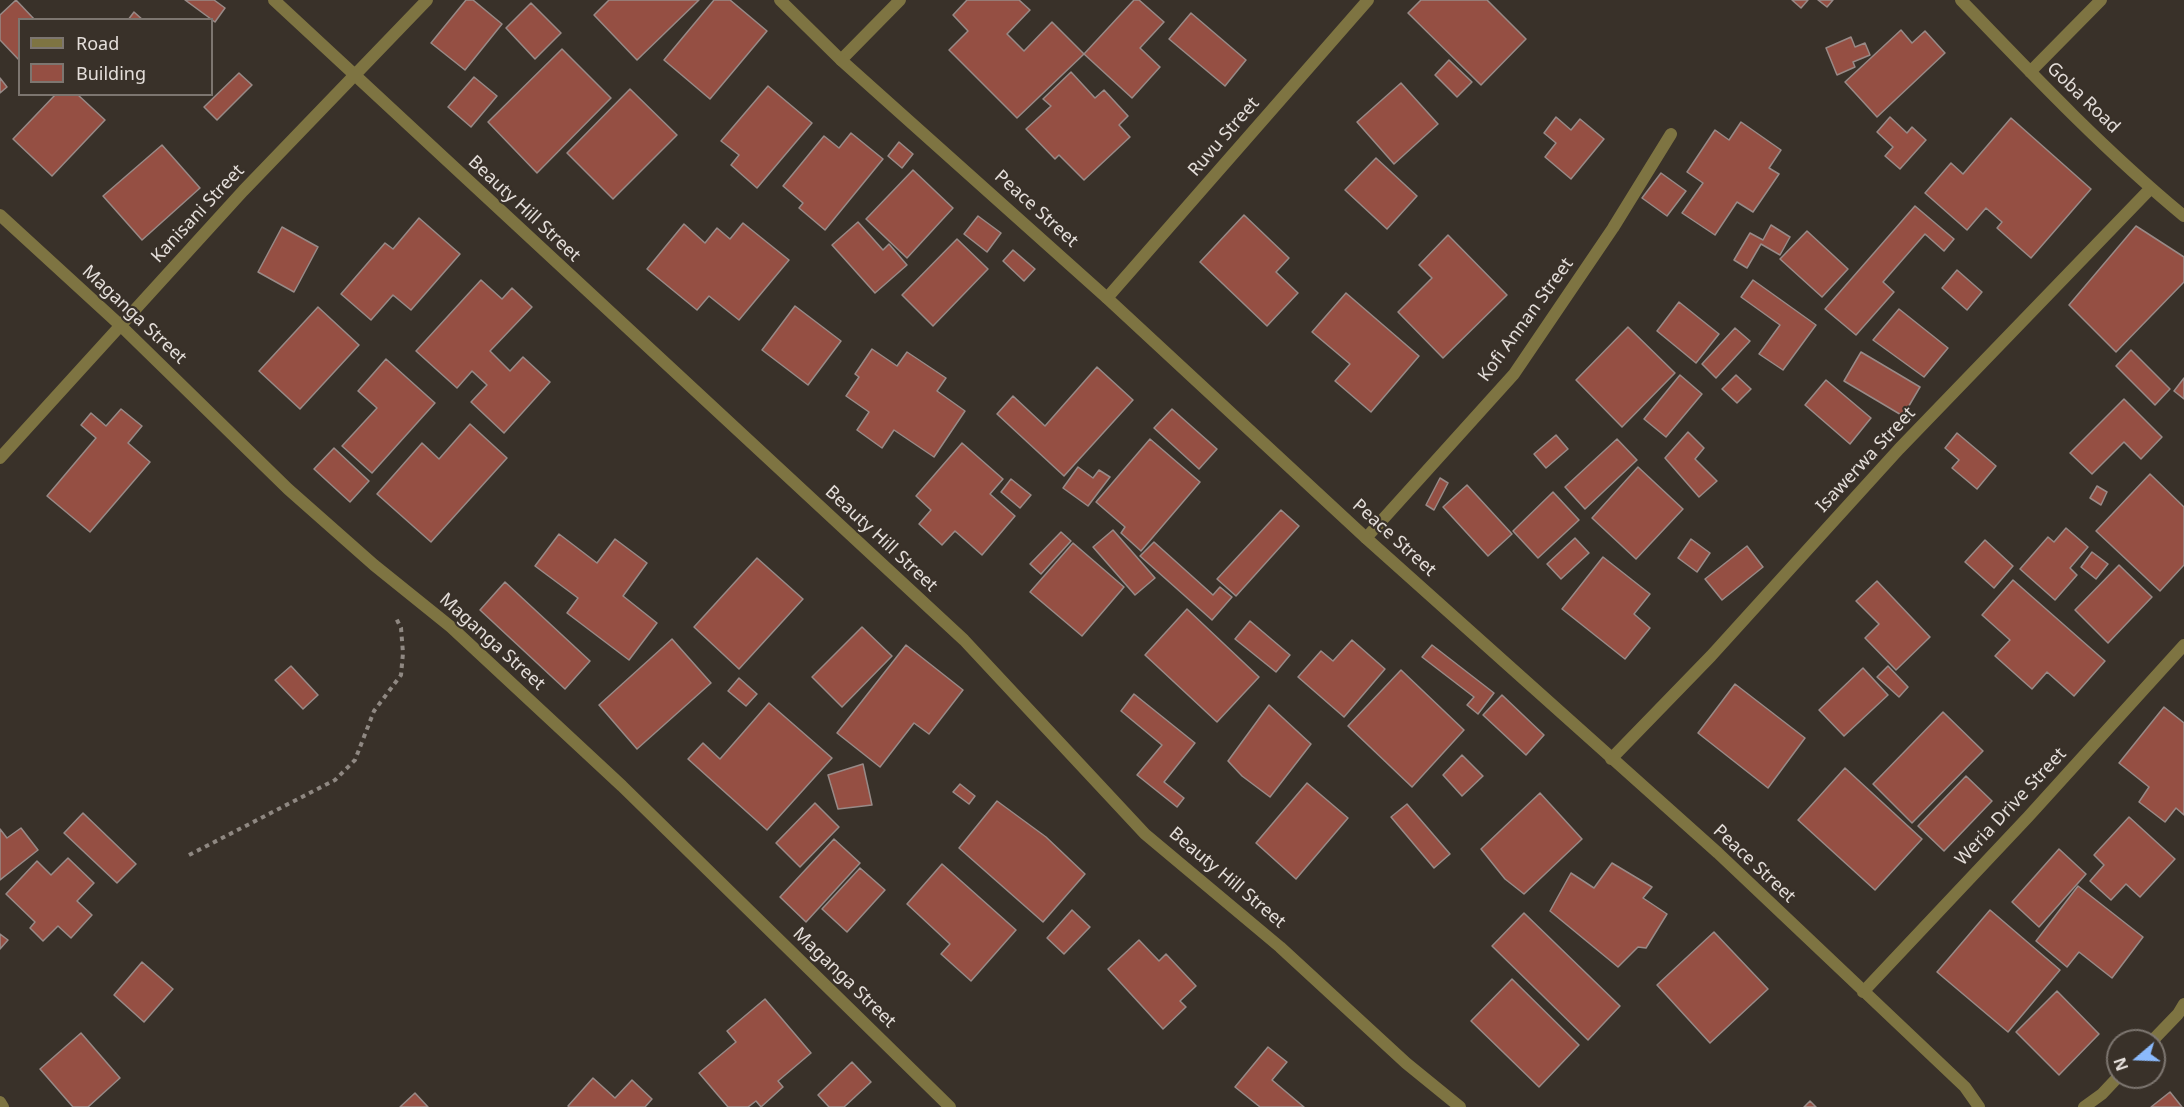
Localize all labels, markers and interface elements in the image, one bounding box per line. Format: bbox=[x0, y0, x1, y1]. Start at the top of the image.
legend bbox=[18, 18, 213, 96]
text: Road bbox=[76, 31, 119, 55]
street label: Goba Road bbox=[2042, 58, 2124, 138]
text: Building bbox=[76, 61, 146, 85]
street label: Ruvu Street bbox=[1184, 93, 1264, 181]
street label: Beauty Hill Street bbox=[463, 151, 585, 267]
street label: Kanisani Street bbox=[147, 160, 249, 268]
street label: Peace Street bbox=[990, 166, 1082, 252]
street label: Kofi Annan Street bbox=[1474, 254, 1578, 386]
street label: Maganga Street bbox=[77, 261, 191, 369]
street label: Isawerwa Street bbox=[1812, 403, 1920, 517]
street label: Beauty Hill Street bbox=[820, 481, 942, 597]
street label: Peace Street bbox=[1348, 495, 1440, 581]
street label: Maganga Street bbox=[435, 589, 549, 695]
street label: Weria Drive Street bbox=[1951, 744, 2071, 870]
street label: Peace Street bbox=[1708, 820, 1800, 908]
street label: Beauty Hill Street bbox=[1164, 823, 1290, 933]
street label: Maganga Street bbox=[788, 923, 900, 1033]
north arrow bbox=[2106, 1029, 2166, 1089]
text: N bbox=[2108, 1054, 2133, 1074]

